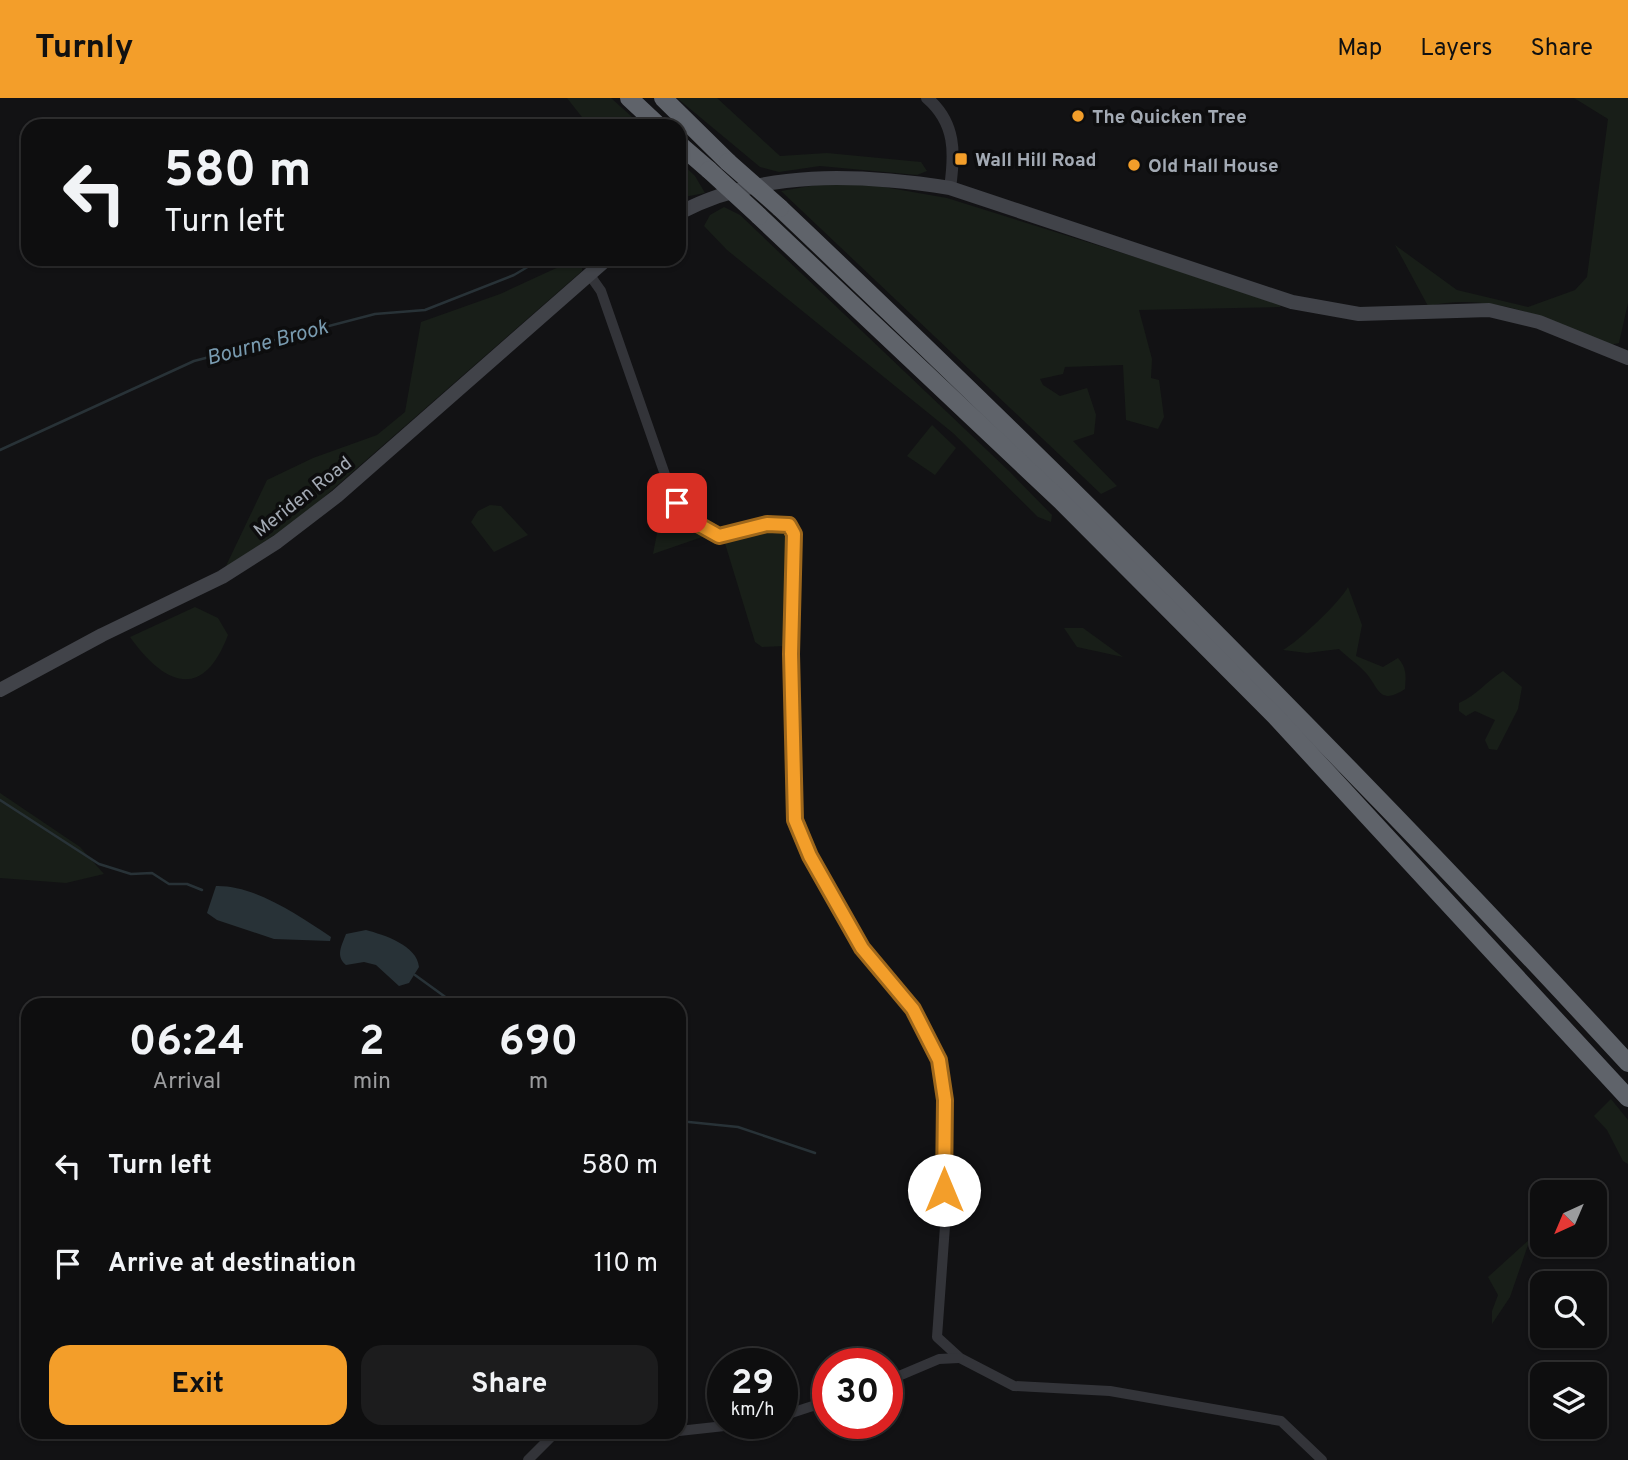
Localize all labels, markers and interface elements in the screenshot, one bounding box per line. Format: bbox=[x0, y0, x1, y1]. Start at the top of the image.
text: Turnly bbox=[35, 28, 133, 70]
text: Map bbox=[1337, 34, 1382, 64]
text: Layers bbox=[1420, 34, 1492, 64]
text: Share bbox=[1530, 34, 1593, 64]
place label: The Quicken Tree bbox=[1092, 106, 1247, 130]
marker: The Quicken Tree bbox=[1070, 108, 1086, 124]
text: 580 m bbox=[164, 142, 311, 204]
icon: left bbox=[49, 147, 140, 238]
place label: Wall Hill Road bbox=[975, 149, 1097, 173]
marker: Wall Hill Road bbox=[953, 151, 969, 167]
place label: Old Hall House bbox=[1148, 155, 1279, 179]
marker: Old Hall House bbox=[1126, 157, 1142, 173]
text: Turn left bbox=[164, 203, 285, 243]
water label: Bourne Brook bbox=[204, 314, 331, 373]
street label: Meriden Road bbox=[249, 452, 357, 543]
pin bbox=[647, 473, 707, 533]
icon: arrive bbox=[658, 484, 696, 522]
text: 06:24 bbox=[129, 1017, 245, 1070]
text: 2 bbox=[359, 1017, 385, 1070]
text: 690 bbox=[499, 1017, 578, 1070]
text: Arrival bbox=[153, 1068, 221, 1097]
text: min bbox=[353, 1068, 391, 1097]
text: m bbox=[529, 1068, 548, 1097]
icon: left bbox=[49, 1147, 87, 1185]
text: Turn left bbox=[108, 1150, 212, 1183]
text: 580 m bbox=[581, 1150, 658, 1183]
position arrow bbox=[907, 1153, 981, 1227]
north arrow bbox=[1530, 1180, 1606, 1256]
map controls bbox=[1530, 1180, 1607, 1439]
icon: arrive bbox=[49, 1245, 87, 1283]
text: Arrive at destination bbox=[108, 1248, 356, 1281]
text: 110 m bbox=[594, 1248, 658, 1281]
button: search bbox=[1530, 1271, 1607, 1348]
button: Exit bbox=[49, 1345, 347, 1425]
button: Share bbox=[361, 1345, 658, 1425]
speed limit sign: 30 bbox=[812, 1348, 903, 1439]
text: 29 bbox=[731, 1362, 774, 1406]
button: layers bbox=[1530, 1362, 1607, 1439]
text: km/h bbox=[731, 1399, 774, 1422]

